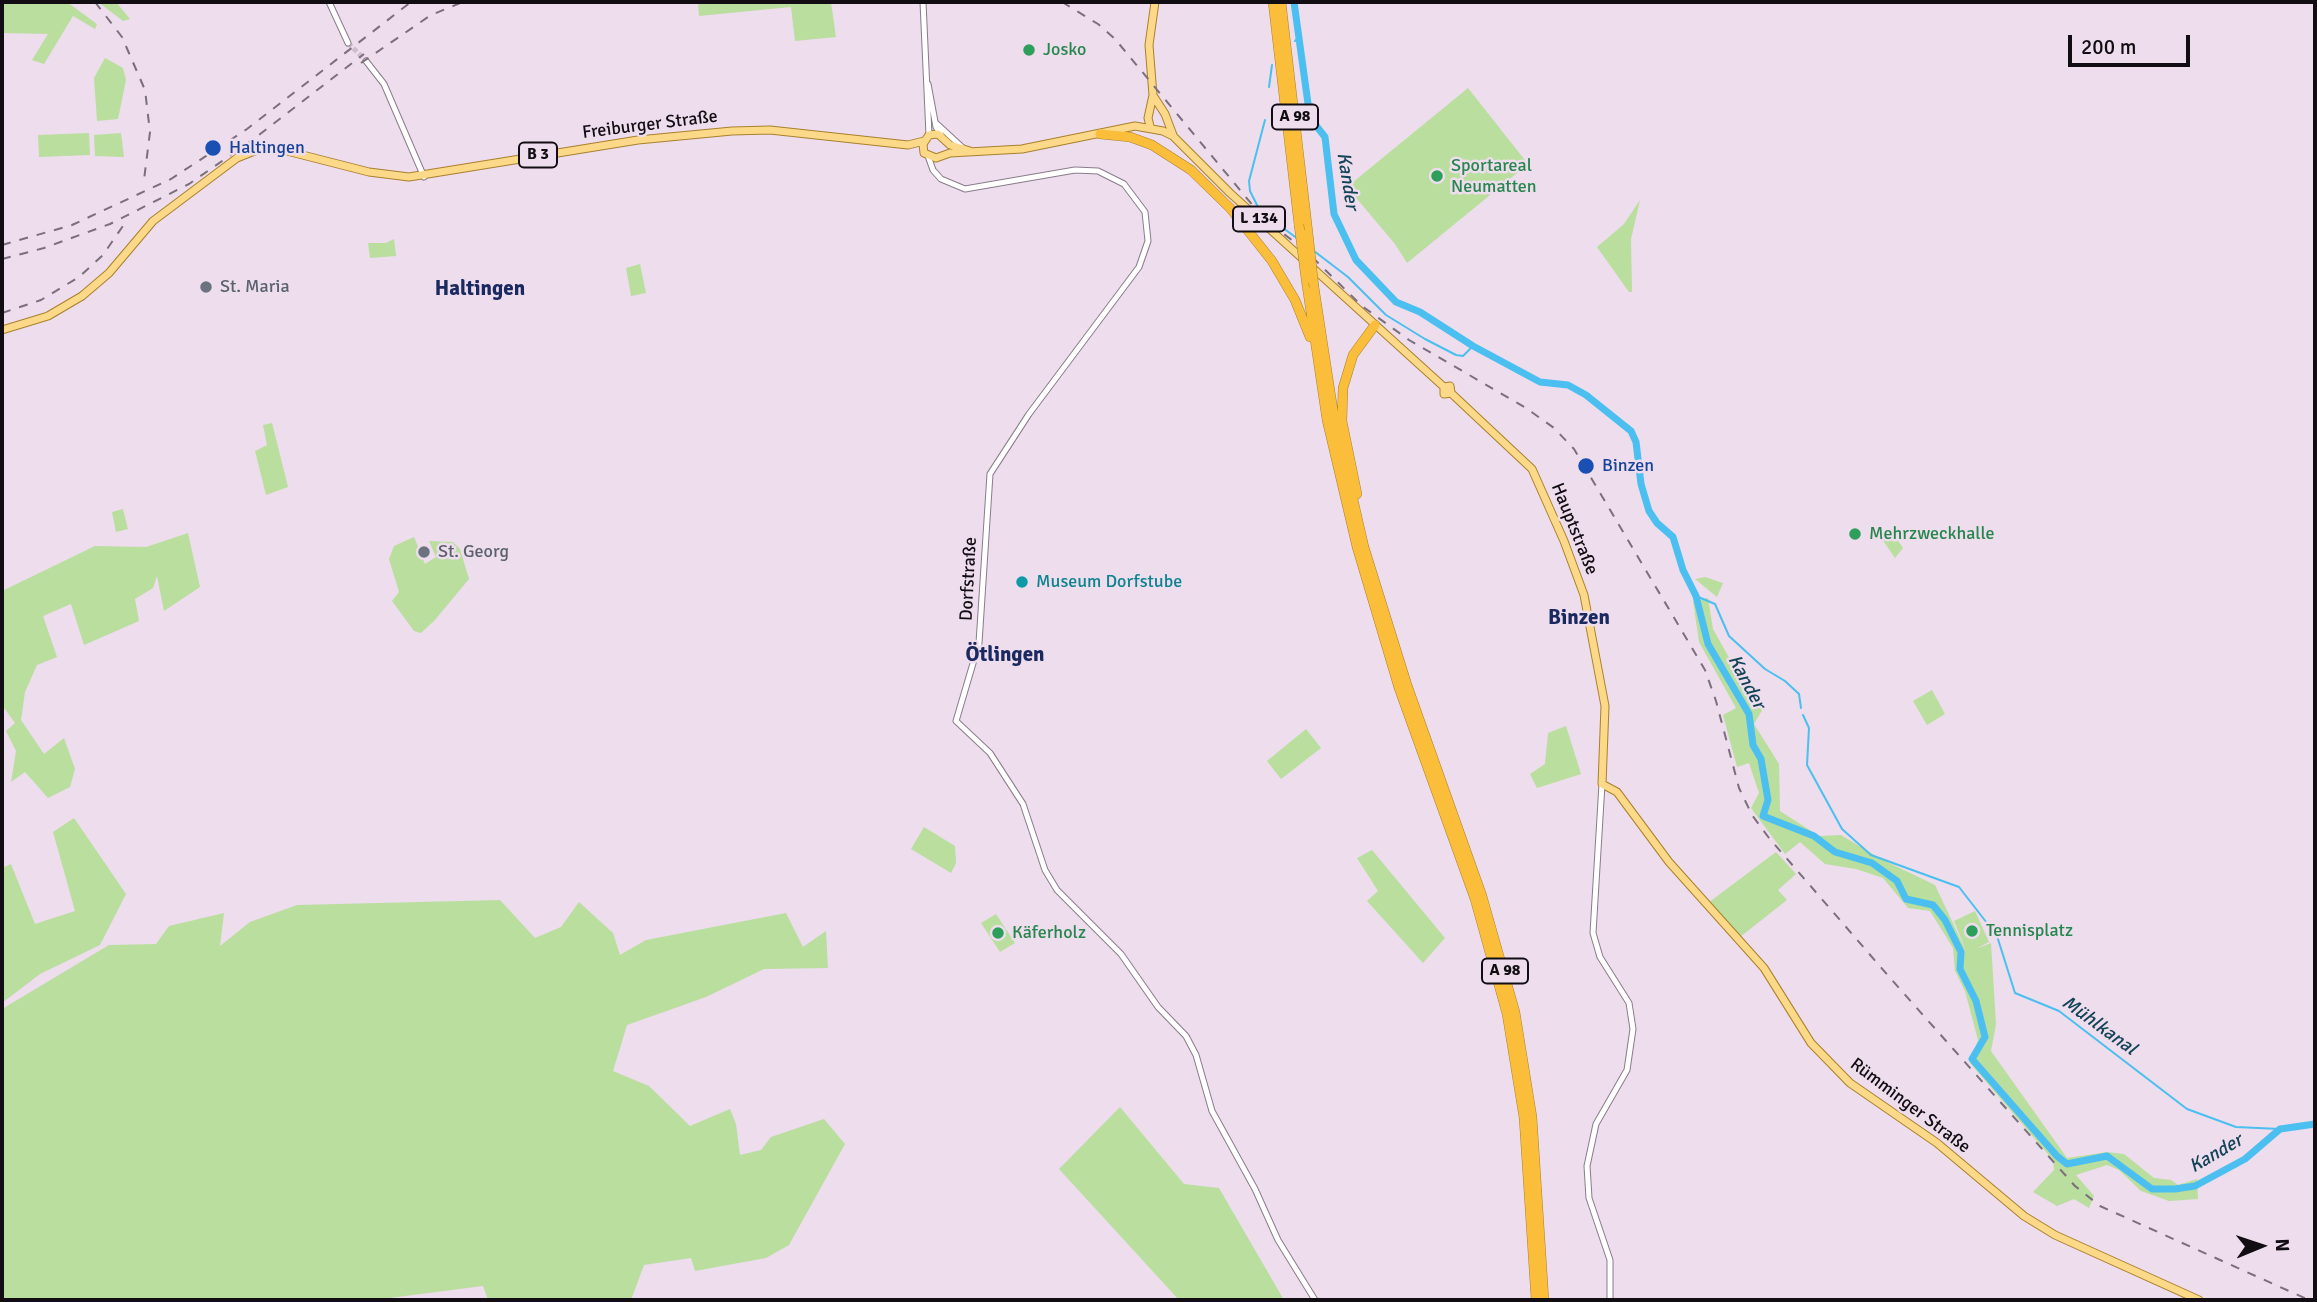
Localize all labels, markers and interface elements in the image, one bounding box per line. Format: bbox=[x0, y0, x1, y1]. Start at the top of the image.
scale bar bbox=[2072, 21, 2194, 65]
text: 200 m bbox=[2081, 34, 2136, 60]
place label: Josko bbox=[1043, 39, 1086, 61]
marker: Josko bbox=[1021, 42, 1037, 58]
road number: A 98 bbox=[1272, 105, 1318, 130]
street label: Freiburger Straße bbox=[581, 106, 719, 144]
place label: Haltingen bbox=[229, 137, 305, 159]
marker: Haltingen bbox=[203, 138, 223, 158]
road number: B 3 bbox=[519, 142, 557, 168]
water label: Kander bbox=[1331, 151, 1363, 211]
place label: Sportareal Neumatten bbox=[1451, 155, 1537, 198]
marker: Sportareal Neumatten bbox=[1429, 168, 1445, 184]
road number: L 134 bbox=[1233, 206, 1285, 232]
place label: St. Maria bbox=[220, 276, 290, 298]
district label: Haltingen bbox=[435, 276, 525, 302]
marker: St. Maria bbox=[198, 279, 214, 295]
place label: Binzen bbox=[1602, 455, 1654, 477]
marker: Binzen bbox=[1576, 456, 1596, 476]
street label: Hauptstraße bbox=[1546, 480, 1602, 578]
place label: Mehrzweckhalle bbox=[1869, 523, 1995, 545]
marker: Mehrzweckhalle bbox=[1847, 526, 1863, 542]
street label: Dorfstraße bbox=[956, 536, 982, 622]
place label: St. Georg bbox=[438, 541, 509, 563]
marker: St. Georg bbox=[416, 544, 432, 560]
place label: Museum Dorfstube bbox=[1036, 571, 1182, 593]
marker: Museum Dorfstube bbox=[1014, 574, 1030, 590]
district label: Binzen bbox=[1548, 605, 1610, 631]
district label: Ötlingen bbox=[965, 642, 1045, 668]
water label: Kander bbox=[1722, 651, 1770, 713]
place label: Tennisplatz bbox=[1986, 920, 2073, 942]
place label: Käferholz bbox=[1012, 922, 1086, 944]
marker: Tennisplatz bbox=[1964, 923, 1980, 939]
marker: Käferholz bbox=[990, 925, 1006, 941]
road number: A 98 bbox=[1482, 959, 1528, 984]
water label: Mühlkanal bbox=[2057, 991, 2141, 1061]
street label: Rümminger Straße bbox=[1846, 1054, 1974, 1158]
water label: Kander bbox=[2185, 1130, 2247, 1178]
north arrow bbox=[2226, 1211, 2296, 1281]
text: N bbox=[2270, 1238, 2294, 1252]

